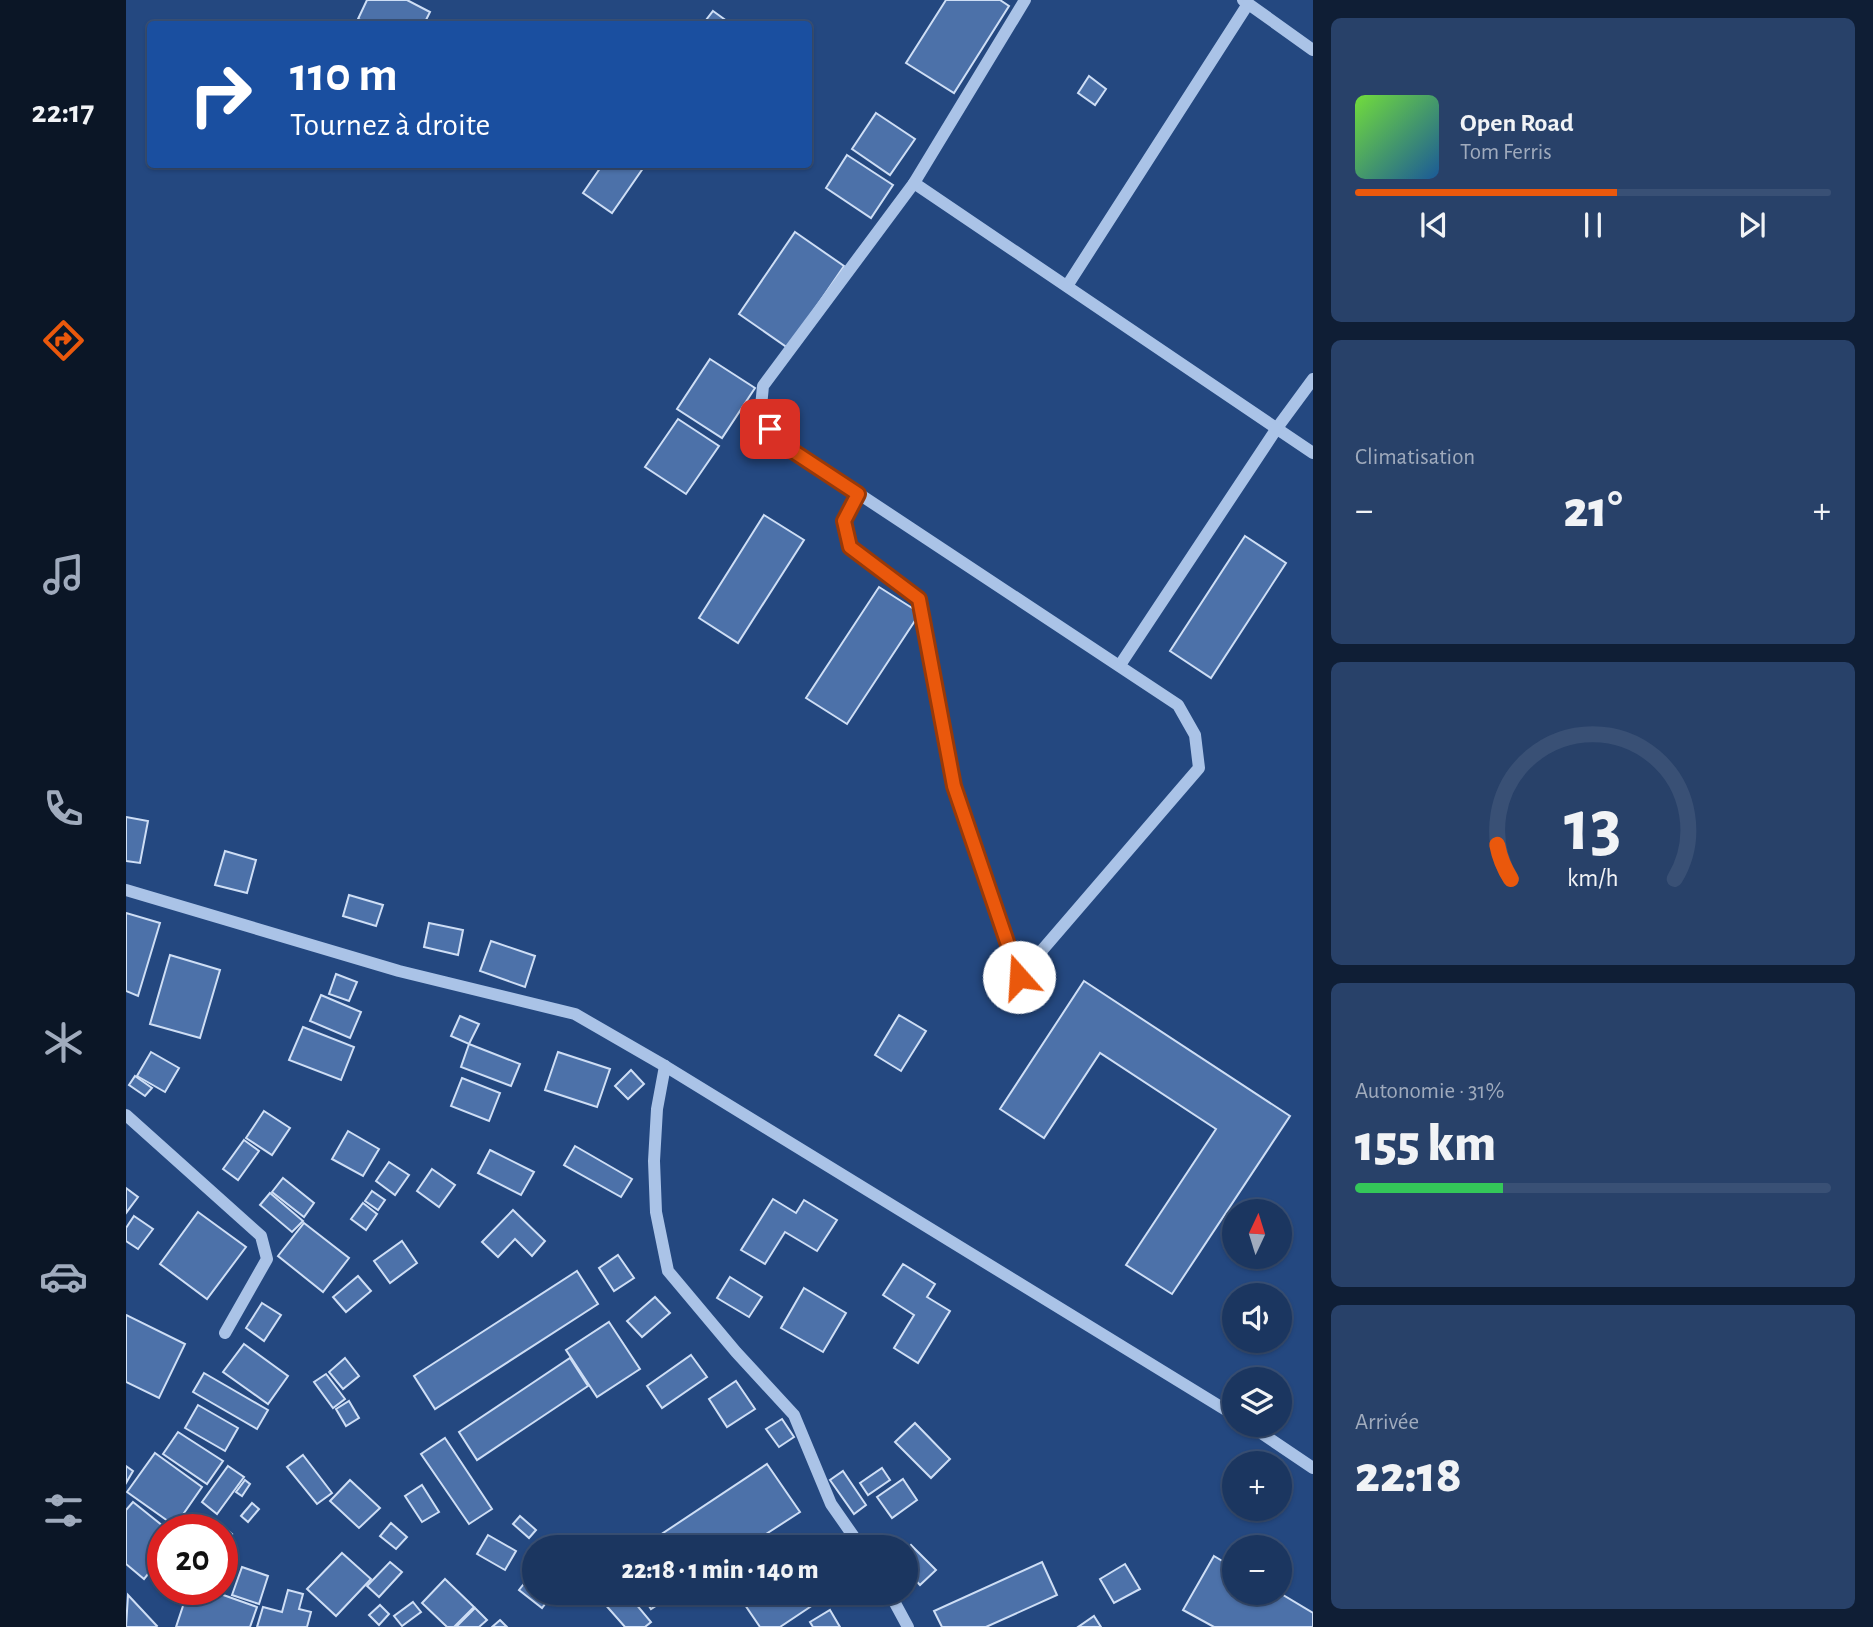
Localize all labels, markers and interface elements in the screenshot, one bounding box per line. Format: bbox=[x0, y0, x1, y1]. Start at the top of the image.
icon: right bbox=[175, 49, 266, 140]
text: 110 m bbox=[290, 51, 398, 100]
text: 22:17 bbox=[32, 96, 94, 128]
text: Tournez à droite bbox=[290, 109, 490, 141]
text: Open Road bbox=[1460, 110, 1574, 136]
text: Tom Ferris bbox=[1460, 141, 1552, 164]
icon: previous bbox=[1415, 206, 1453, 244]
icon: pause bbox=[1574, 206, 1612, 244]
icon: next bbox=[1733, 206, 1771, 244]
icon: directions bbox=[39, 316, 88, 365]
pin bbox=[740, 399, 800, 459]
icon: arrive bbox=[751, 410, 789, 448]
text: Climatisation bbox=[1355, 446, 1475, 469]
text: 21° bbox=[1563, 484, 1623, 536]
text: − bbox=[1355, 492, 1373, 530]
text: + bbox=[1813, 492, 1831, 530]
icon: music bbox=[39, 550, 88, 599]
icon: phone bbox=[39, 784, 88, 833]
text: 13 bbox=[1564, 792, 1622, 865]
text: km/h bbox=[1567, 866, 1619, 891]
position arrow bbox=[982, 940, 1056, 1014]
icon: climate bbox=[39, 1018, 88, 1067]
text: Autonomie · 31% bbox=[1355, 1080, 1504, 1103]
text: 155 km bbox=[1355, 1118, 1496, 1170]
north arrow bbox=[1222, 1199, 1292, 1269]
map controls bbox=[1222, 1199, 1292, 1605]
icon: car bbox=[39, 1252, 88, 1301]
button: sound bbox=[1222, 1283, 1292, 1353]
button: layers bbox=[1222, 1367, 1292, 1437]
text: Arrivée bbox=[1355, 1411, 1419, 1434]
text: 22:18 bbox=[1355, 1449, 1462, 1501]
button: + bbox=[1222, 1451, 1292, 1521]
icon: filters bbox=[39, 1486, 88, 1535]
speed limit sign: 20 bbox=[147, 1514, 238, 1605]
button: − bbox=[1222, 1535, 1292, 1605]
text: 22:18 · 1 min · 140 m bbox=[622, 1557, 818, 1583]

